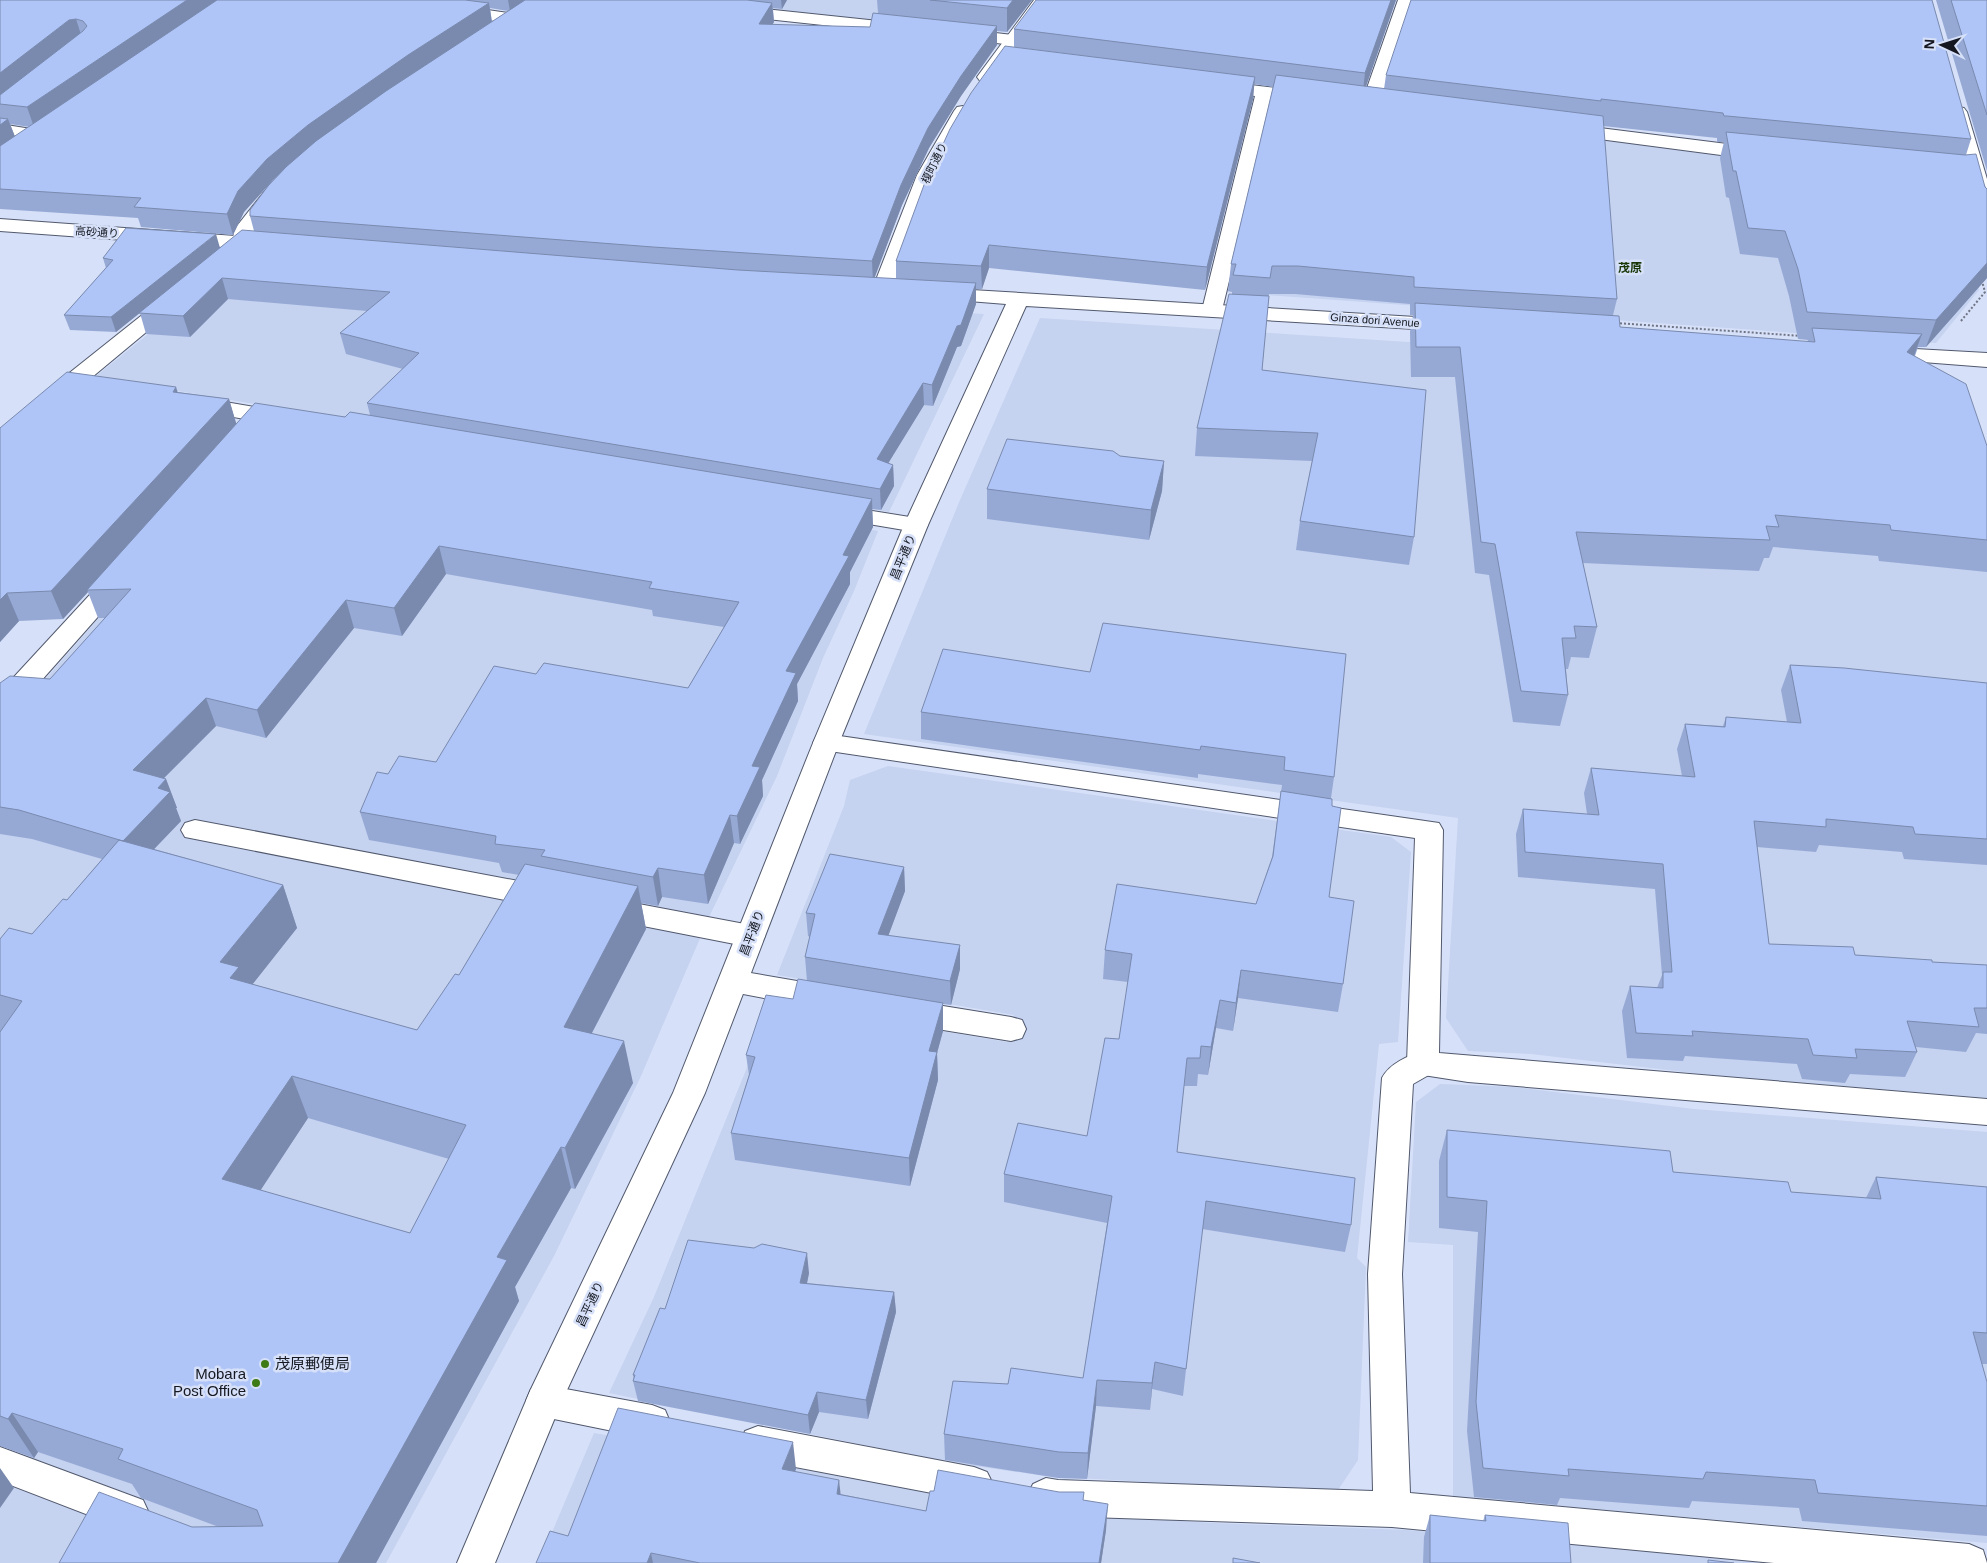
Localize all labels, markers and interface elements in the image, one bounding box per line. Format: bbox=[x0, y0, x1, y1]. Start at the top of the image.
north arrow bbox=[1917, 20, 1967, 70]
text: N bbox=[1921, 38, 1937, 50]
street label: 榎町通り bbox=[919, 141, 949, 185]
street label: 高砂通り bbox=[75, 224, 119, 240]
district label: 茂原 bbox=[1618, 261, 1642, 275]
street label: Ginza dori Avenue bbox=[1330, 311, 1420, 329]
street label: 昌平通り bbox=[888, 532, 918, 582]
street label: 昌平通り bbox=[737, 908, 767, 958]
street label: 昌平通り bbox=[574, 1279, 606, 1329]
place label: 茂原郵便局 bbox=[275, 1355, 350, 1372]
marker: 茂原郵便局 bbox=[259, 1358, 271, 1370]
place label: Mobara Post Office bbox=[173, 1365, 247, 1399]
marker: Mobara Post Office bbox=[250, 1377, 262, 1389]

